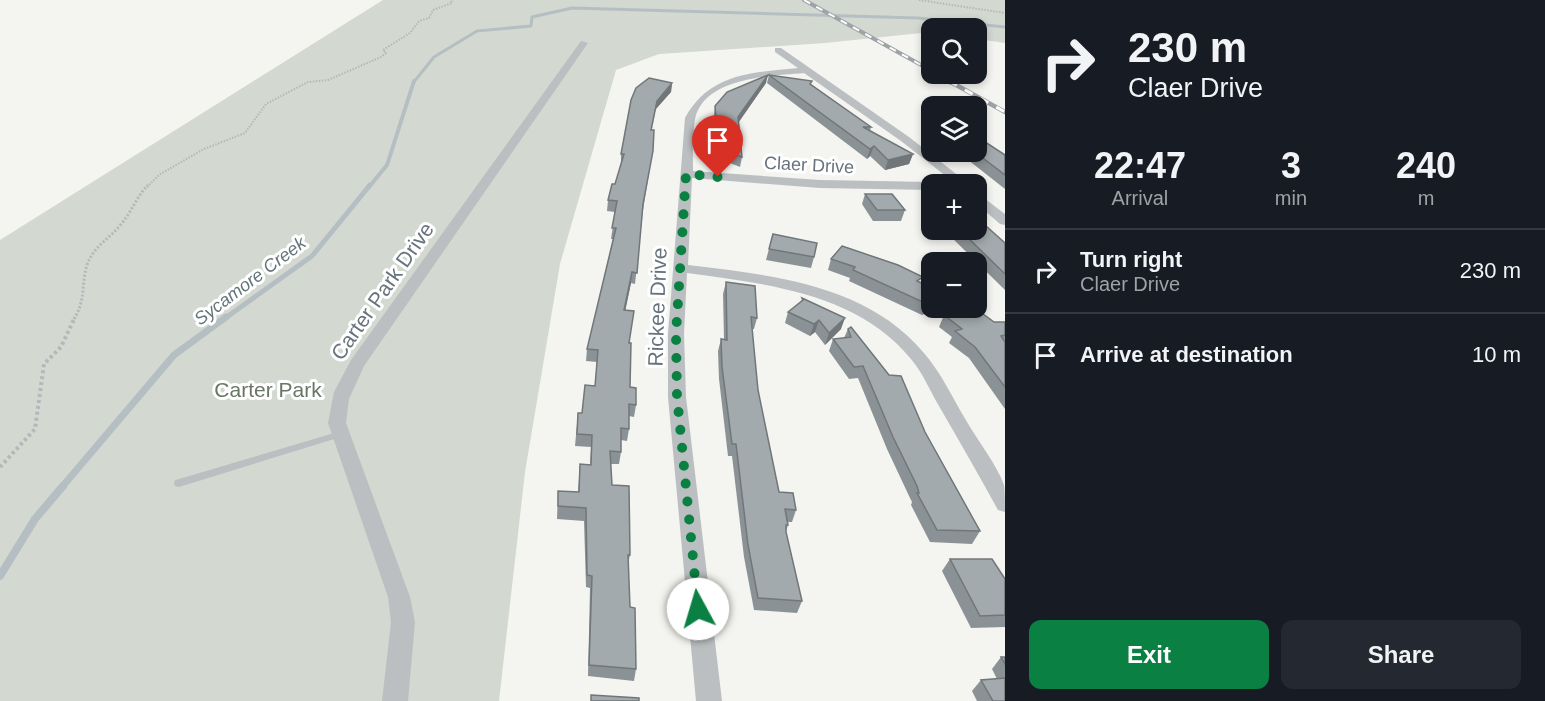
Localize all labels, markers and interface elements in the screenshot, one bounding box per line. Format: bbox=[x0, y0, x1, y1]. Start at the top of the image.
map controls bbox=[921, 18, 987, 318]
button: search bbox=[921, 18, 987, 84]
icon: right bbox=[1029, 24, 1107, 102]
text: 230 m bbox=[1128, 24, 1247, 71]
text: Claer Drive bbox=[1128, 73, 1263, 103]
button: layers bbox=[921, 96, 987, 162]
pin bbox=[692, 115, 743, 177]
icon: arrive bbox=[701, 124, 734, 157]
text: 22:47 bbox=[1094, 145, 1186, 186]
text: 3 bbox=[1281, 145, 1301, 186]
text: 240 bbox=[1396, 145, 1456, 186]
street label: Claer Drive bbox=[764, 153, 854, 177]
button: + bbox=[921, 174, 987, 240]
text: Arrival bbox=[1112, 187, 1168, 209]
text: min bbox=[1275, 187, 1307, 209]
text: m bbox=[1418, 187, 1434, 209]
street label: Carter Park Drive bbox=[326, 218, 438, 364]
water label: Sycamore Creek bbox=[190, 232, 310, 329]
street label: Rickee Drive bbox=[643, 247, 671, 367]
text: Turn right bbox=[1080, 247, 1182, 272]
button: − bbox=[921, 252, 987, 318]
icon: right bbox=[1029, 255, 1062, 288]
text: 230 m bbox=[1460, 258, 1521, 283]
text: Claer Drive bbox=[1080, 273, 1180, 295]
icon: arrive bbox=[1029, 339, 1062, 372]
text: Arrive at destination bbox=[1080, 342, 1293, 367]
text: 10 m bbox=[1472, 342, 1521, 367]
park label: Carter Park bbox=[214, 378, 322, 401]
position arrow bbox=[666, 577, 730, 641]
button: Exit bbox=[1029, 620, 1269, 689]
button: Share bbox=[1281, 620, 1521, 689]

